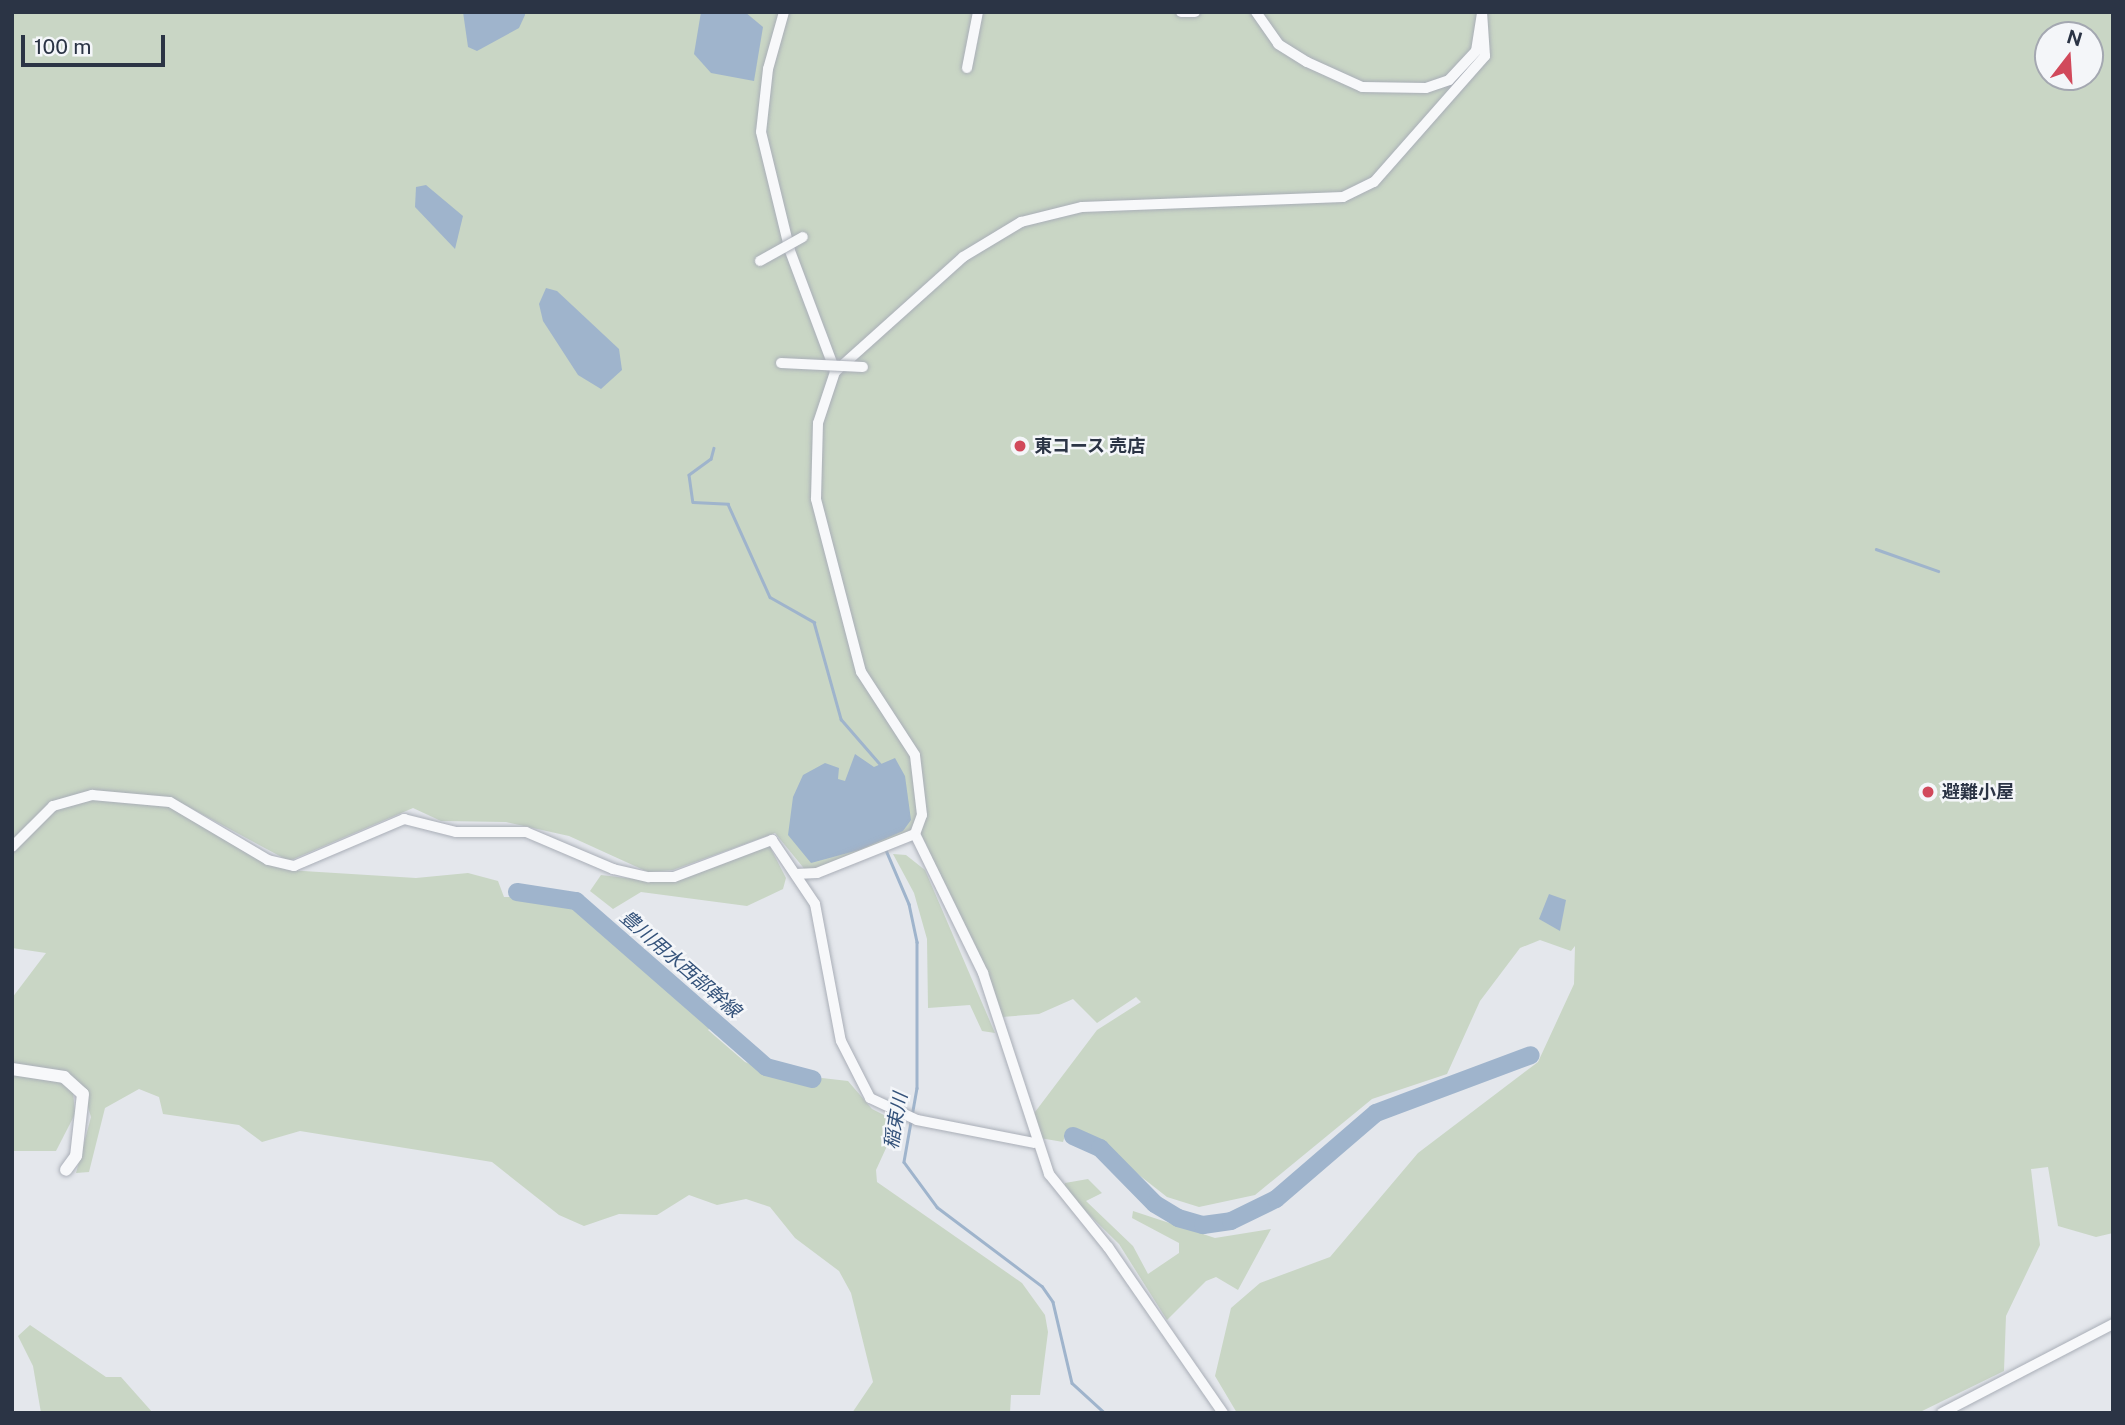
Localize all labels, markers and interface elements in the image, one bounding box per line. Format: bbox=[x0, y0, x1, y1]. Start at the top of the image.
scale bar bbox=[24, 21, 168, 65]
north arrow bbox=[2034, 21, 2104, 91]
text: N bbox=[2064, 25, 2085, 51]
text: 100 m bbox=[34, 34, 91, 59]
place label: 東コース 売店 bbox=[1034, 435, 1146, 457]
marker: 東コース 売店 bbox=[1012, 438, 1028, 454]
place label: 避難小屋 bbox=[1942, 781, 2014, 803]
marker: 避難小屋 bbox=[1920, 784, 1936, 800]
water label: 豊川用水西部幹線 bbox=[615, 906, 745, 1022]
water label: 稲束川 bbox=[880, 1091, 912, 1151]

